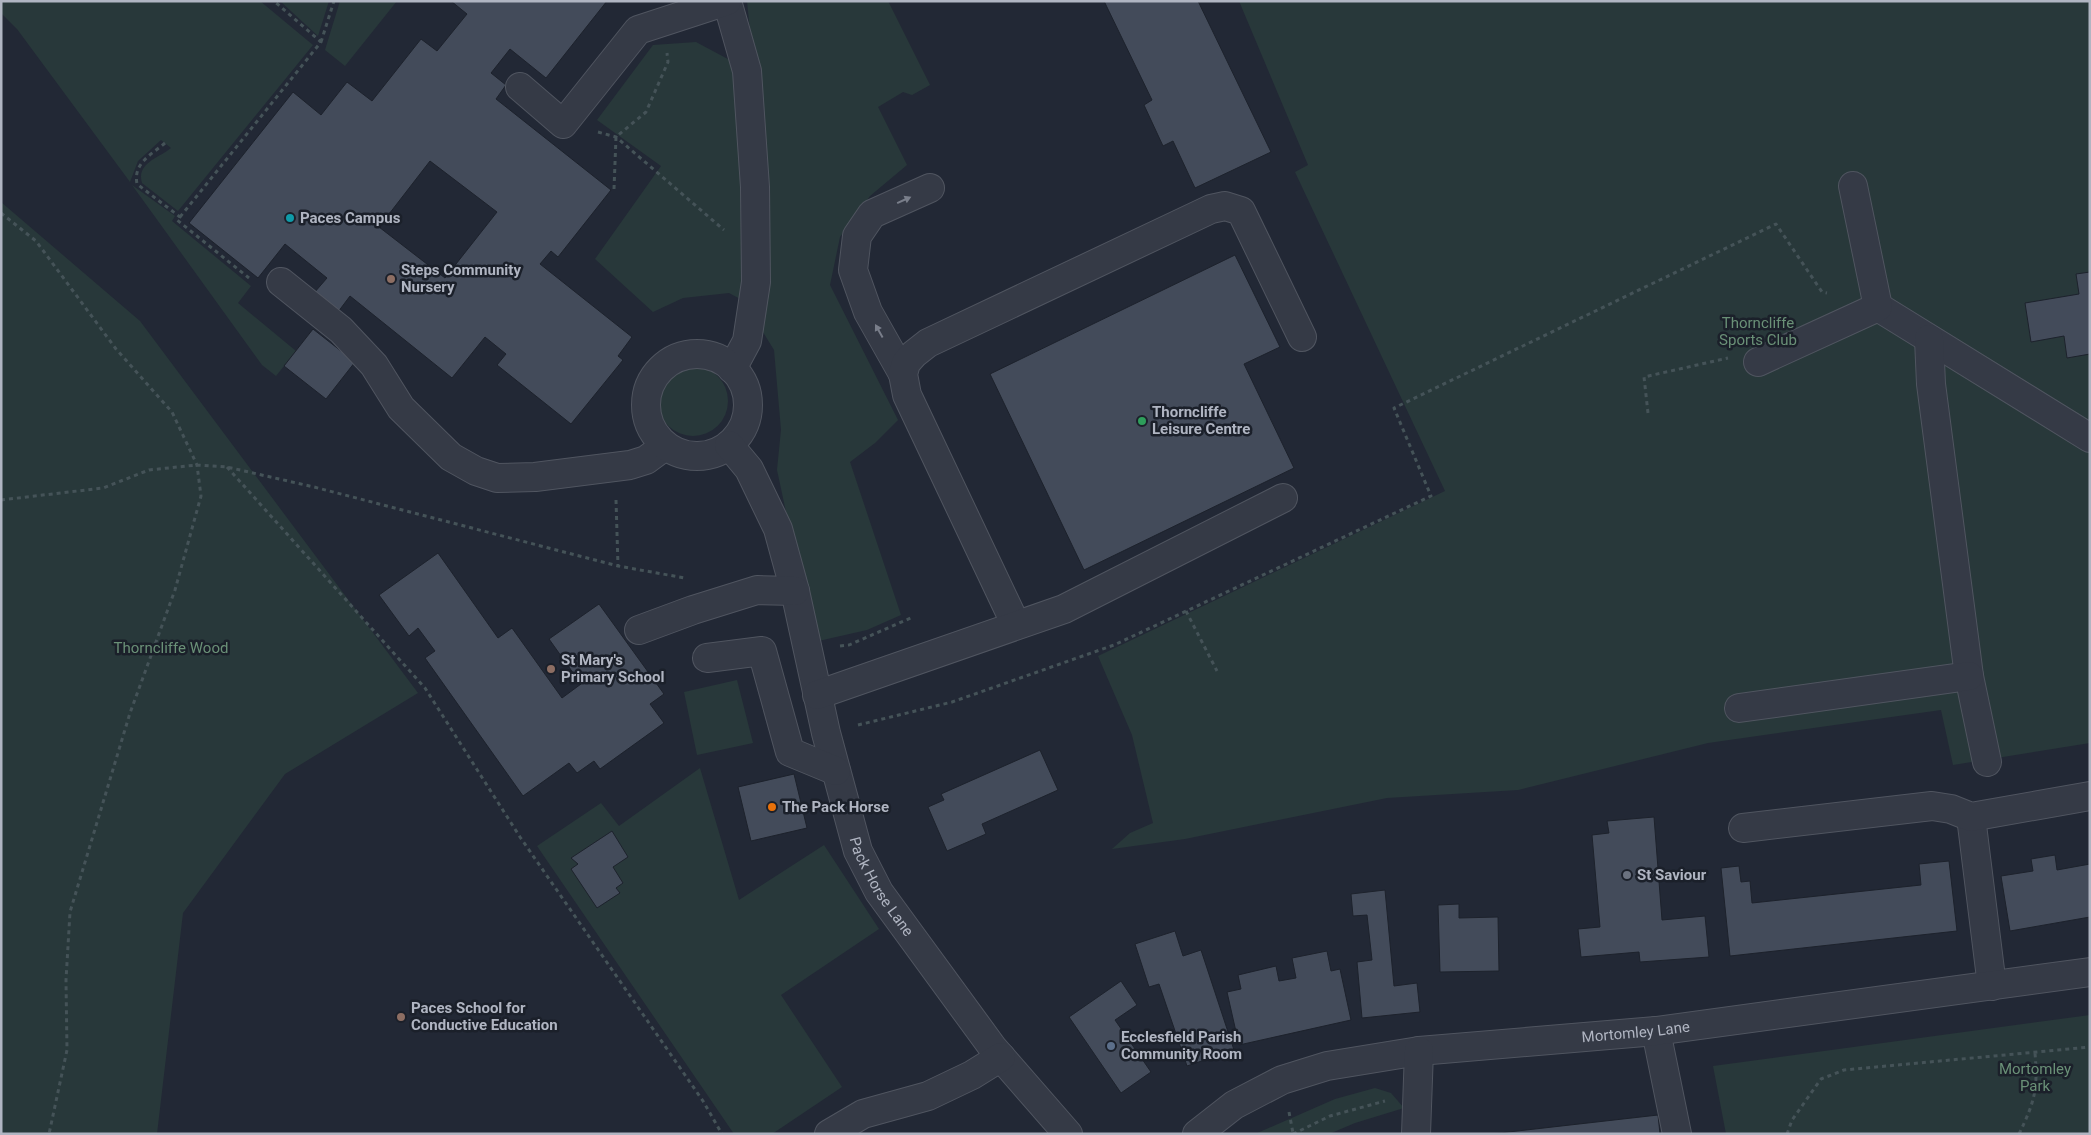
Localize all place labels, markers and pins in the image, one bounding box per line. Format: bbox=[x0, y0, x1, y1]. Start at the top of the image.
place label: Paces Campus bbox=[300, 209, 401, 227]
marker: Paces Campus bbox=[284, 212, 296, 224]
place label: Steps Community Nursery bbox=[401, 261, 521, 296]
marker: Steps Community Nursery bbox=[385, 273, 397, 285]
place label: Thorncliffe Leisure Centre bbox=[1152, 403, 1250, 438]
marker: Thorncliffe Leisure Centre bbox=[1136, 415, 1148, 427]
place label: St Mary's Primary School bbox=[561, 651, 664, 686]
marker: St Mary's Primary School bbox=[545, 663, 557, 675]
place label: The Pack Horse bbox=[782, 798, 889, 816]
marker: The Pack Horse bbox=[766, 801, 778, 813]
place label: St Saviour bbox=[1637, 866, 1707, 884]
marker: St Saviour bbox=[1621, 869, 1633, 881]
place label: Paces School for Conductive Education bbox=[411, 999, 558, 1034]
marker: Paces School for Conductive Education bbox=[395, 1011, 407, 1023]
place label: Ecclesfield Parish Community Room bbox=[1121, 1028, 1242, 1063]
marker: Ecclesfield Parish Community Room bbox=[1105, 1040, 1117, 1052]

